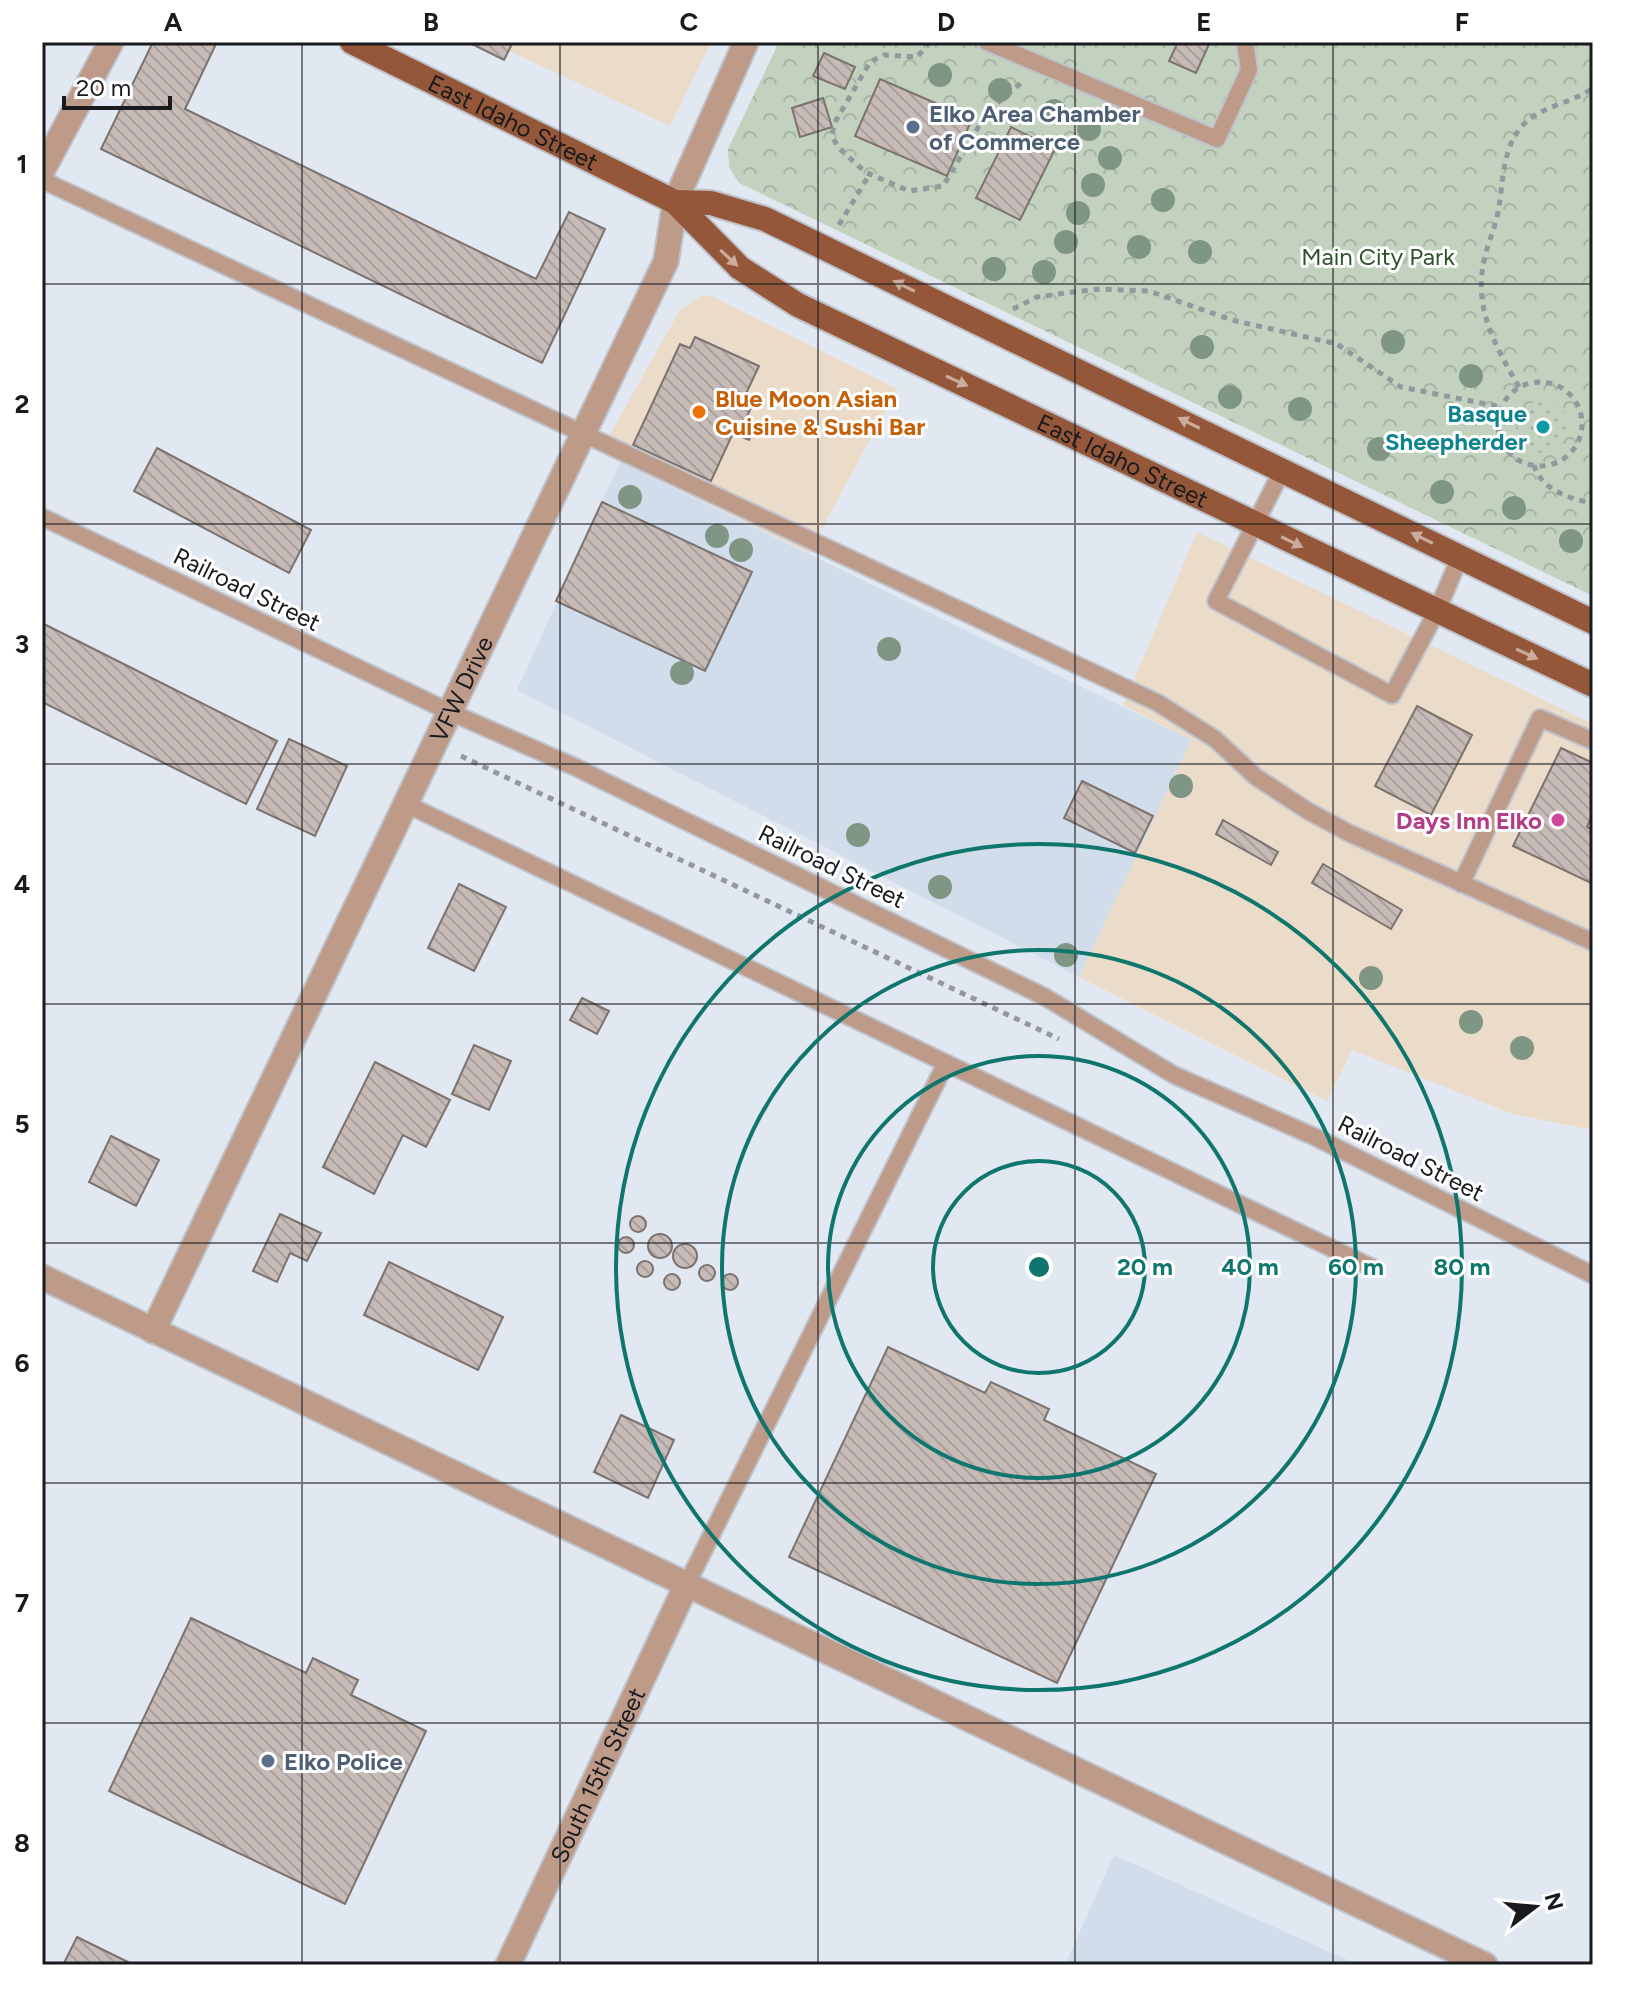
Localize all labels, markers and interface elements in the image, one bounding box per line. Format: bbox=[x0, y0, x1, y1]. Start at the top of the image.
text: A bbox=[164, 6, 183, 38]
text: B bbox=[423, 6, 439, 38]
text: C bbox=[680, 6, 699, 38]
text: D bbox=[937, 6, 955, 38]
text: E bbox=[1196, 6, 1212, 38]
text: F bbox=[1455, 6, 1469, 38]
scale bar bbox=[64, 60, 170, 110]
street label: East Idaho Street bbox=[424, 68, 603, 176]
text: 20 m bbox=[76, 73, 131, 102]
place label: Elko Area Chamber of Commerce bbox=[929, 99, 1141, 156]
marker: Elko Area Chamber of Commerce bbox=[904, 118, 922, 136]
text: 1 bbox=[17, 148, 27, 180]
park label: Main City Park bbox=[1301, 242, 1455, 271]
one-way arrow bbox=[720, 248, 739, 266]
one-way arrow bbox=[893, 279, 916, 293]
one-way arrow bbox=[945, 374, 968, 388]
place label: Blue Moon Asian Cuisine & Sushi Bar bbox=[715, 384, 925, 441]
text: 2 bbox=[14, 388, 30, 420]
place label: Basque Sheepherder bbox=[1385, 399, 1527, 456]
marker: Blue Moon Asian Cuisine & Sushi Bar bbox=[690, 403, 708, 421]
street label: East Idaho Street bbox=[1033, 407, 1213, 513]
one-way arrow bbox=[1178, 416, 1201, 430]
marker: Basque Sheepherder bbox=[1534, 418, 1552, 436]
one-way arrow bbox=[1411, 531, 1434, 545]
one-way arrow bbox=[1281, 535, 1304, 549]
street label: Railroad Street bbox=[169, 541, 325, 637]
text: 3 bbox=[15, 628, 29, 660]
street label: VFW Drive bbox=[423, 631, 499, 747]
one-way arrow bbox=[1515, 647, 1539, 661]
place label: Days Inn Elko bbox=[1396, 806, 1542, 835]
marker: Days Inn Elko bbox=[1549, 811, 1567, 829]
street label: Railroad Street bbox=[754, 818, 910, 914]
text: 4 bbox=[14, 868, 30, 900]
text: 5 bbox=[14, 1108, 30, 1140]
street label: Railroad Street bbox=[1333, 1109, 1489, 1207]
text: 20 m bbox=[1117, 1252, 1173, 1281]
text: 40 m bbox=[1221, 1252, 1279, 1281]
text: 60 m bbox=[1328, 1252, 1384, 1281]
text: 80 m bbox=[1434, 1252, 1490, 1281]
centre of rings bbox=[1025, 1253, 1053, 1281]
text: 6 bbox=[14, 1347, 30, 1379]
text: 7 bbox=[15, 1587, 29, 1619]
street label: South 15th Street bbox=[544, 1683, 651, 1867]
place label: Elko Police bbox=[284, 1747, 403, 1776]
marker: Elko Police bbox=[259, 1752, 277, 1770]
text: 8 bbox=[14, 1827, 30, 1859]
north arrow bbox=[1495, 1867, 1575, 1947]
text: N bbox=[1538, 1890, 1569, 1914]

